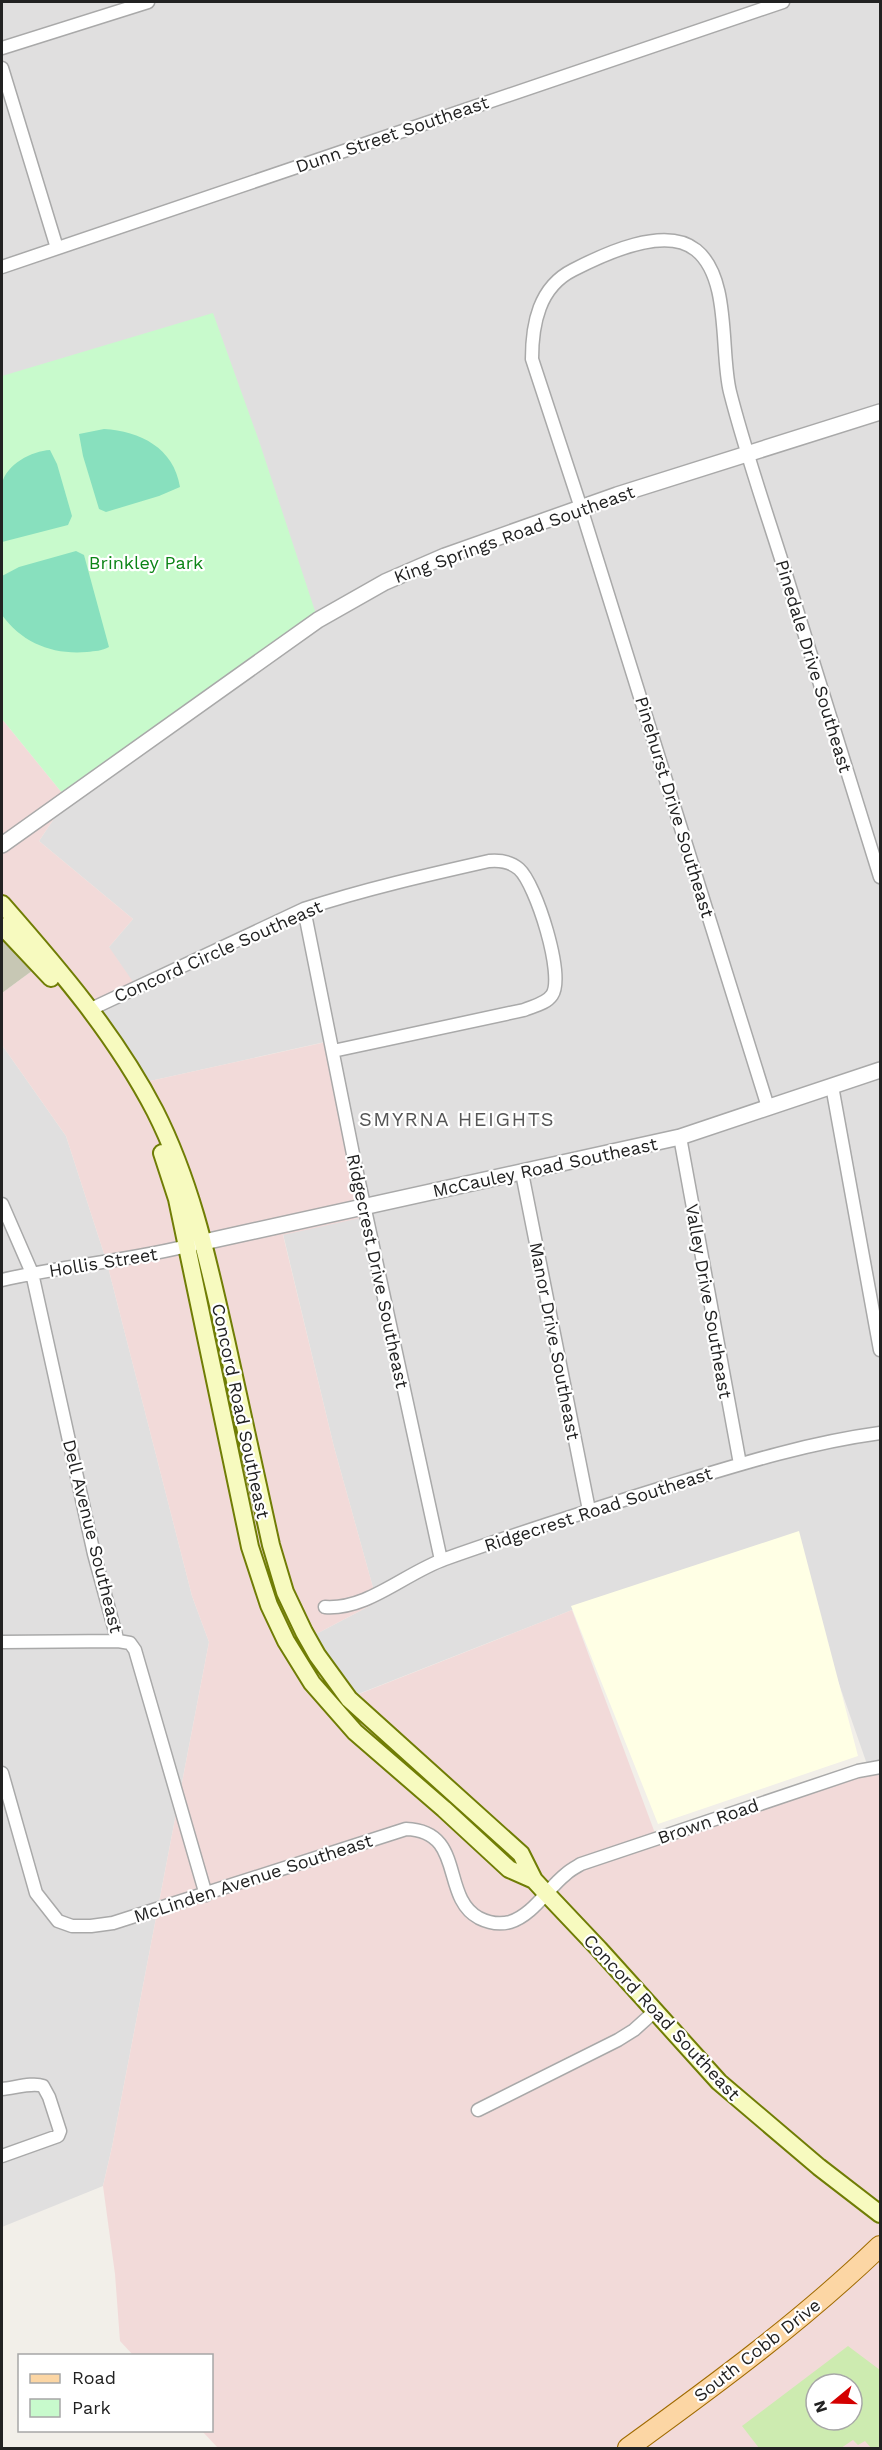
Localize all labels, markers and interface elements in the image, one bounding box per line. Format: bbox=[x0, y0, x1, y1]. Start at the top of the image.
street label: Dunn Street Southeast bbox=[293, 91, 492, 177]
street label: King Springs Road Southeast bbox=[391, 480, 638, 587]
park label: Brinkley Park bbox=[89, 552, 203, 573]
street label: Pinedale Drive Southeast bbox=[772, 557, 857, 775]
street label: Pinehurst Drive Southeast bbox=[631, 694, 719, 921]
street label: Concord Circle Southeast bbox=[111, 895, 326, 1006]
district label: SMYRNA HEIGHTS bbox=[359, 1107, 555, 1131]
street label: McCauley Road Southeast bbox=[431, 1133, 660, 1201]
street label: Ridgecrest Drive Southeast bbox=[343, 1152, 413, 1391]
street label: Valley Drive Southeast bbox=[682, 1202, 737, 1400]
street label: Manor Drive Southeast bbox=[526, 1240, 585, 1442]
street label: Hollis Street bbox=[47, 1243, 159, 1281]
street label: Concord Road Southeast bbox=[208, 1301, 274, 1521]
street label: Dell Avenue Southeast bbox=[59, 1437, 127, 1635]
street label: Ridgecrest Road Southeast bbox=[481, 1462, 715, 1556]
street label: Brown Road bbox=[655, 1794, 761, 1848]
street label: McLinden Avenue Southeast bbox=[131, 1829, 375, 1927]
street label: Concord Road Southeast bbox=[579, 1930, 745, 2105]
street label: South Cobb Drive bbox=[690, 2294, 824, 2406]
legend bbox=[18, 2354, 213, 2432]
text: Road bbox=[72, 2367, 116, 2388]
north arrow bbox=[804, 2372, 864, 2432]
text: Park bbox=[72, 2397, 111, 2418]
text: N bbox=[809, 2398, 831, 2415]

